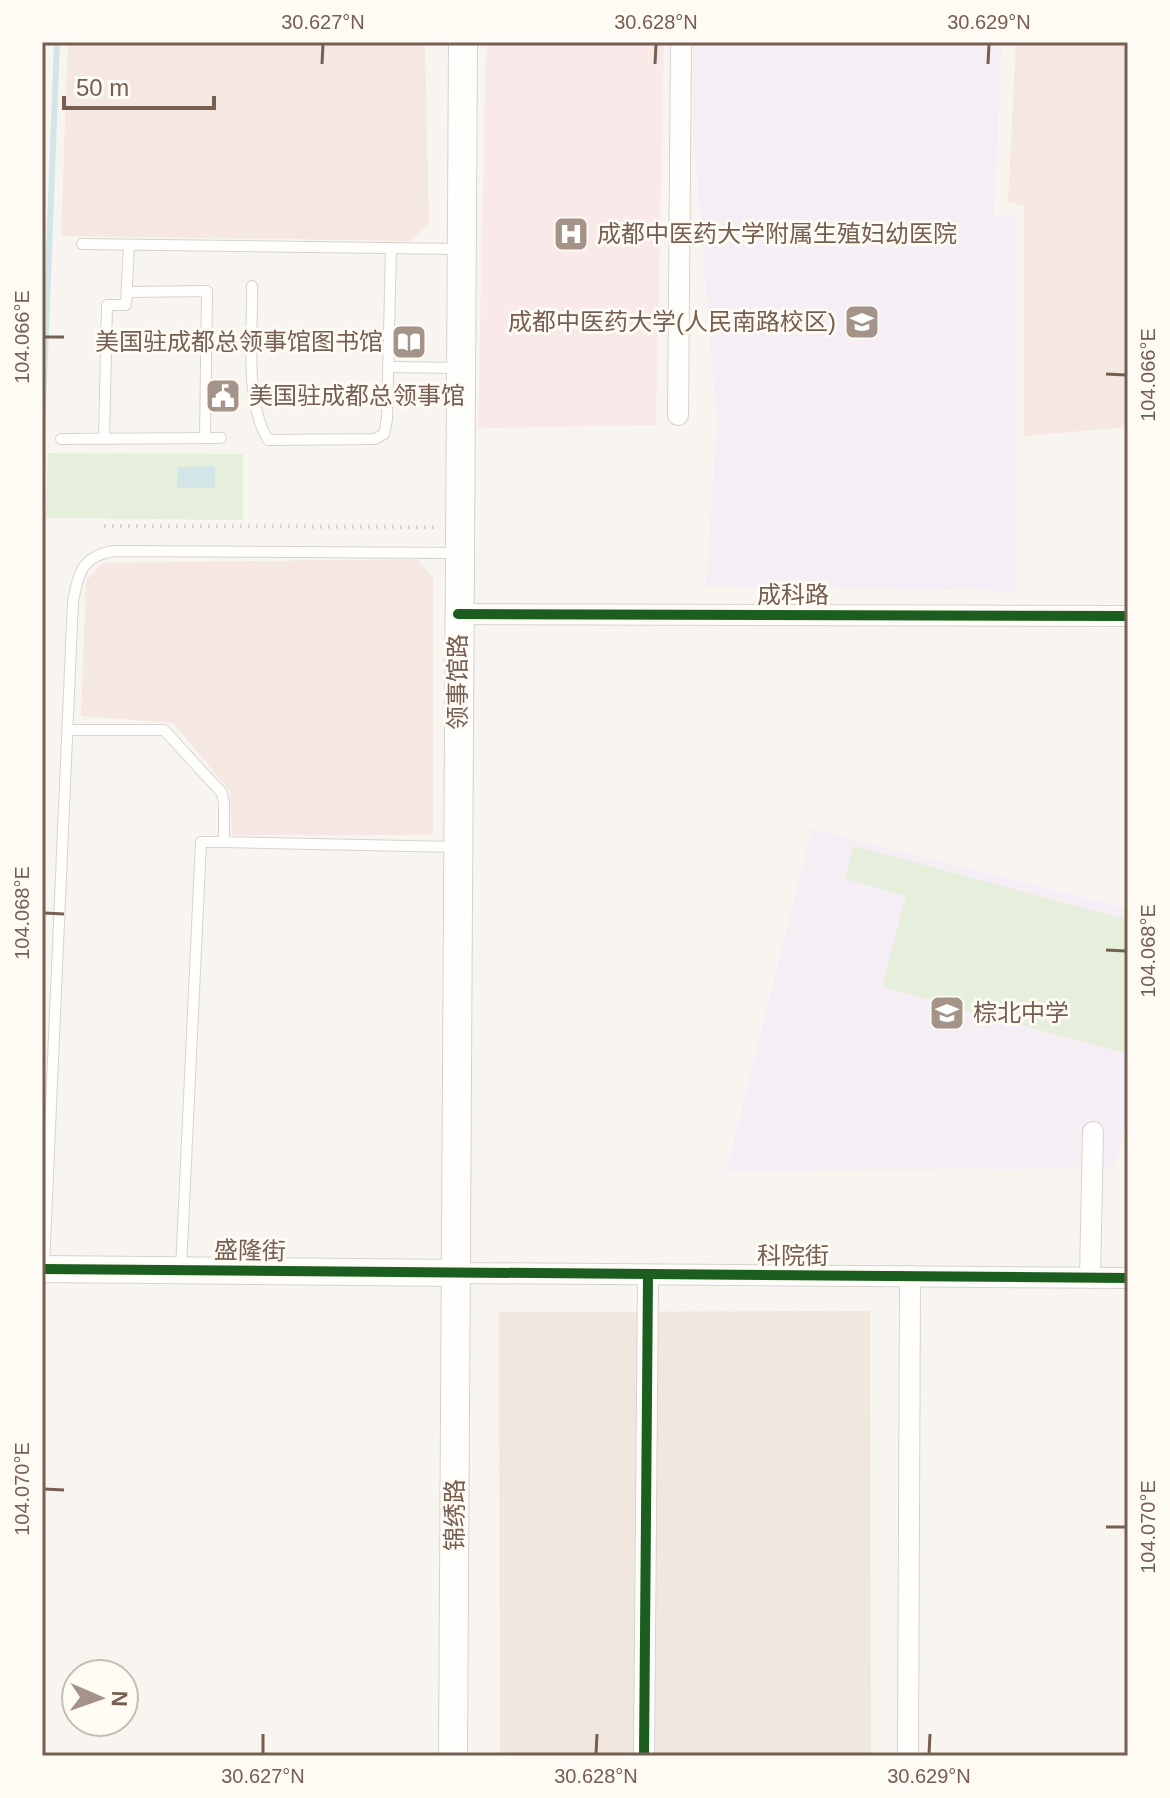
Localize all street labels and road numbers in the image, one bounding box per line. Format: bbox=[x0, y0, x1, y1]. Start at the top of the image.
street label: 成科路 bbox=[757, 581, 829, 608]
street label: 领事馆路 bbox=[444, 634, 471, 730]
street label: 盛隆街 bbox=[214, 1236, 286, 1265]
street label: 科院街 bbox=[757, 1242, 829, 1269]
street label: 锦绣路 bbox=[441, 1479, 468, 1551]

